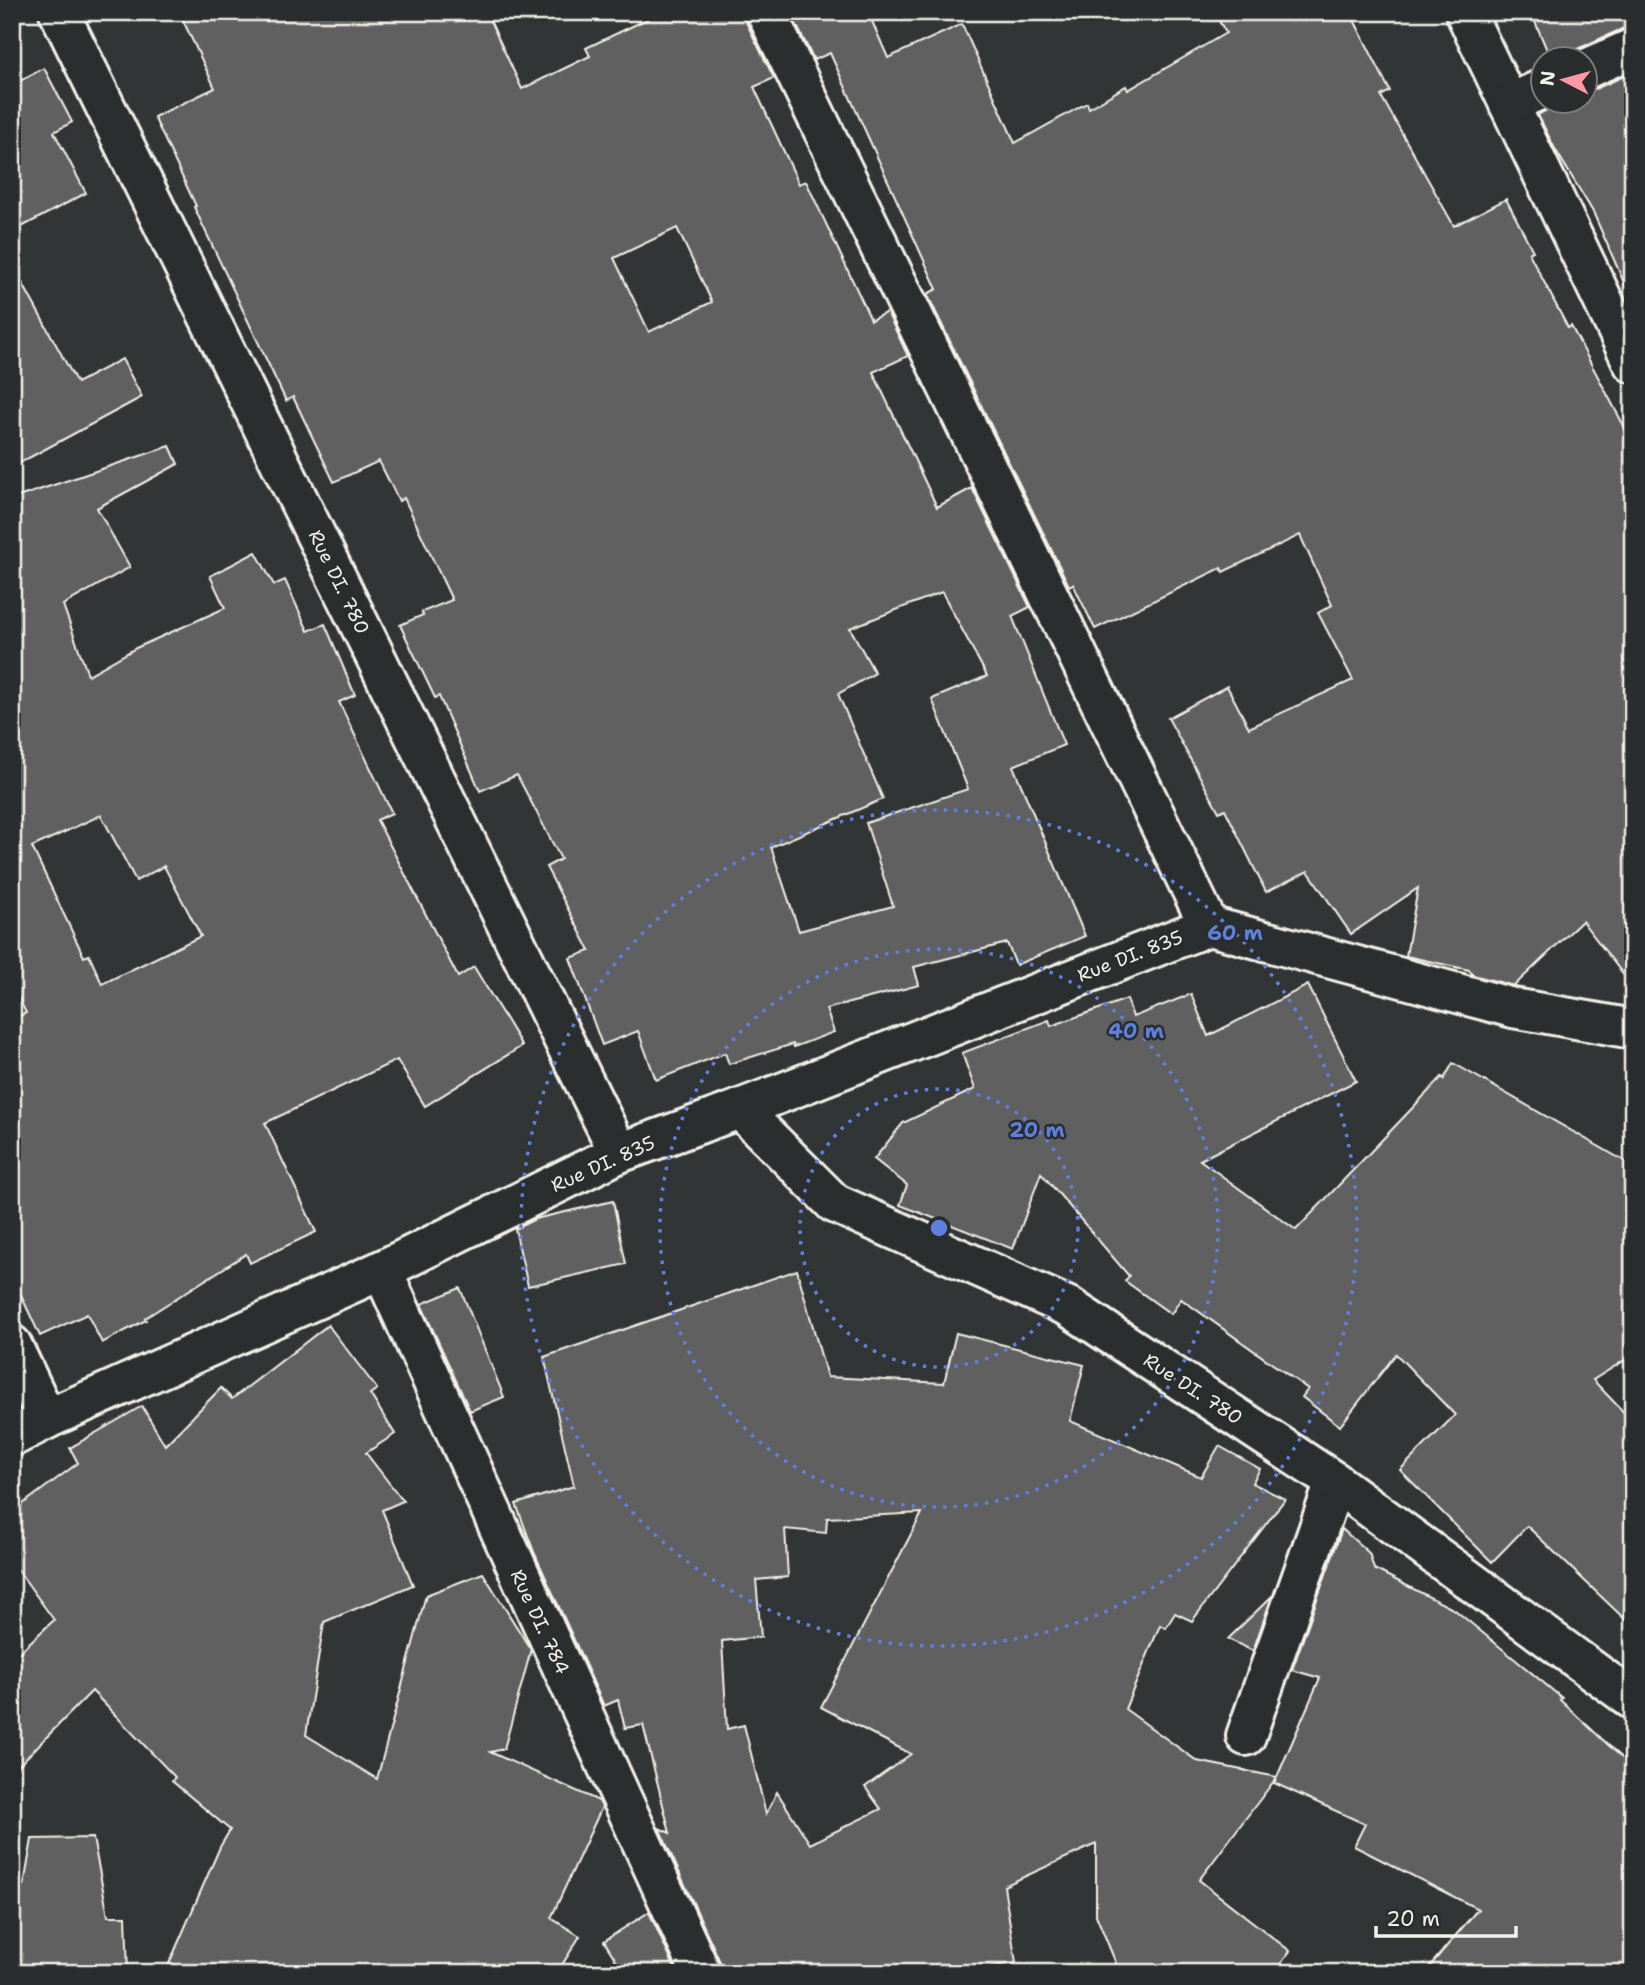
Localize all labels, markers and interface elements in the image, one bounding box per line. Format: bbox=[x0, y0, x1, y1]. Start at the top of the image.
north arrow bbox=[1530, 46, 1600, 116]
text: N bbox=[1534, 69, 1561, 87]
street label: Rue DI. 780 bbox=[303, 526, 375, 638]
text: 60 m bbox=[1207, 919, 1263, 947]
street label: Rue DI. 835 bbox=[1074, 924, 1186, 988]
text: 40 m bbox=[1108, 1017, 1164, 1045]
text: 20 m bbox=[1009, 1116, 1065, 1144]
street label: Rue DI. 835 bbox=[547, 1130, 659, 1198]
centre of rings bbox=[927, 1216, 951, 1240]
street label: Rue DI. 780 bbox=[1139, 1348, 1247, 1430]
street label: Rue DI. 784 bbox=[505, 1566, 575, 1678]
scale bar bbox=[1376, 1894, 1516, 1938]
text: 20 m bbox=[1386, 1905, 1440, 1933]

